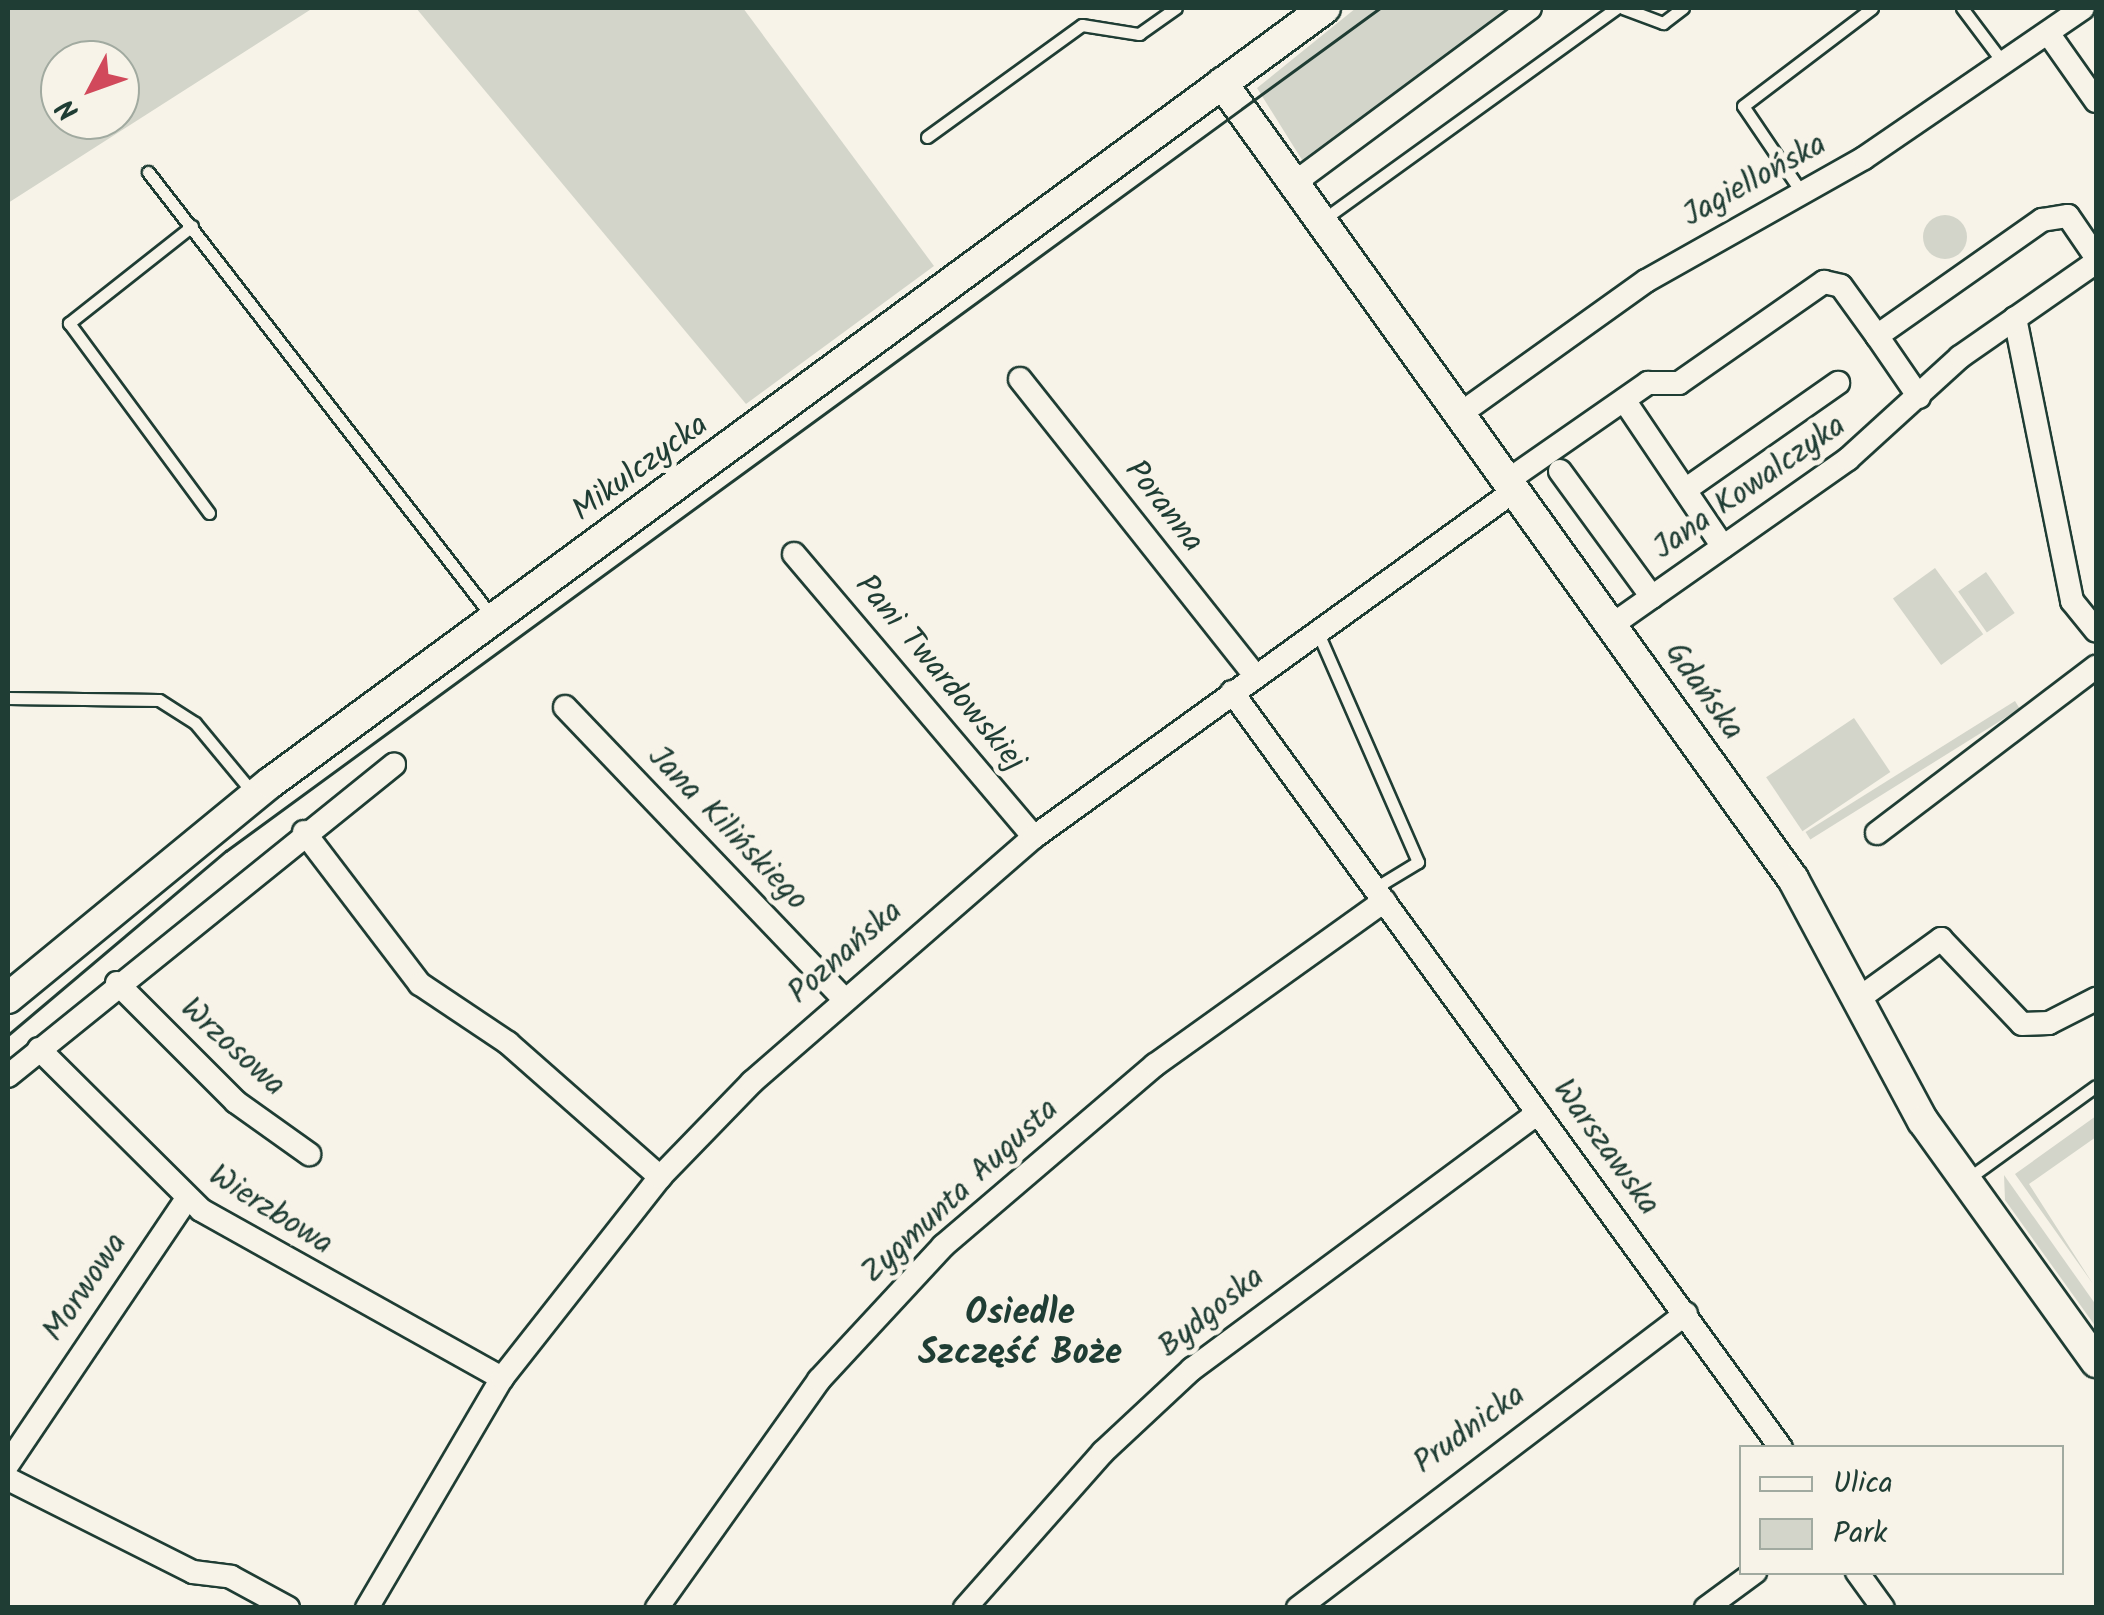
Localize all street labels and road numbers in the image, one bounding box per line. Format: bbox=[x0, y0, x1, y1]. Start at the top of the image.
street label: Jagiellońska bbox=[1677, 126, 1833, 236]
street label: Mikulczycka bbox=[566, 407, 716, 531]
street label: Jana Kowalczyka bbox=[1646, 407, 1854, 569]
street label: Poranna bbox=[1115, 453, 1211, 561]
street label: Pani Twardowskiej bbox=[846, 568, 1032, 780]
street label: Gdańska bbox=[1655, 636, 1751, 748]
street label: Jana Kilińskiego bbox=[639, 739, 815, 919]
street label: Poznańska bbox=[781, 893, 911, 1013]
street label: Wrzosowa bbox=[171, 991, 293, 1105]
street label: Warszawska bbox=[1543, 1073, 1667, 1223]
street label: Zygmunta Augusta bbox=[855, 1091, 1067, 1293]
street label: Wierzbowa bbox=[201, 1158, 339, 1264]
street label: Morwowa bbox=[36, 1226, 136, 1350]
street label: Bydgoska bbox=[1151, 1259, 1273, 1367]
street label: Prudnicka bbox=[1407, 1377, 1533, 1483]

